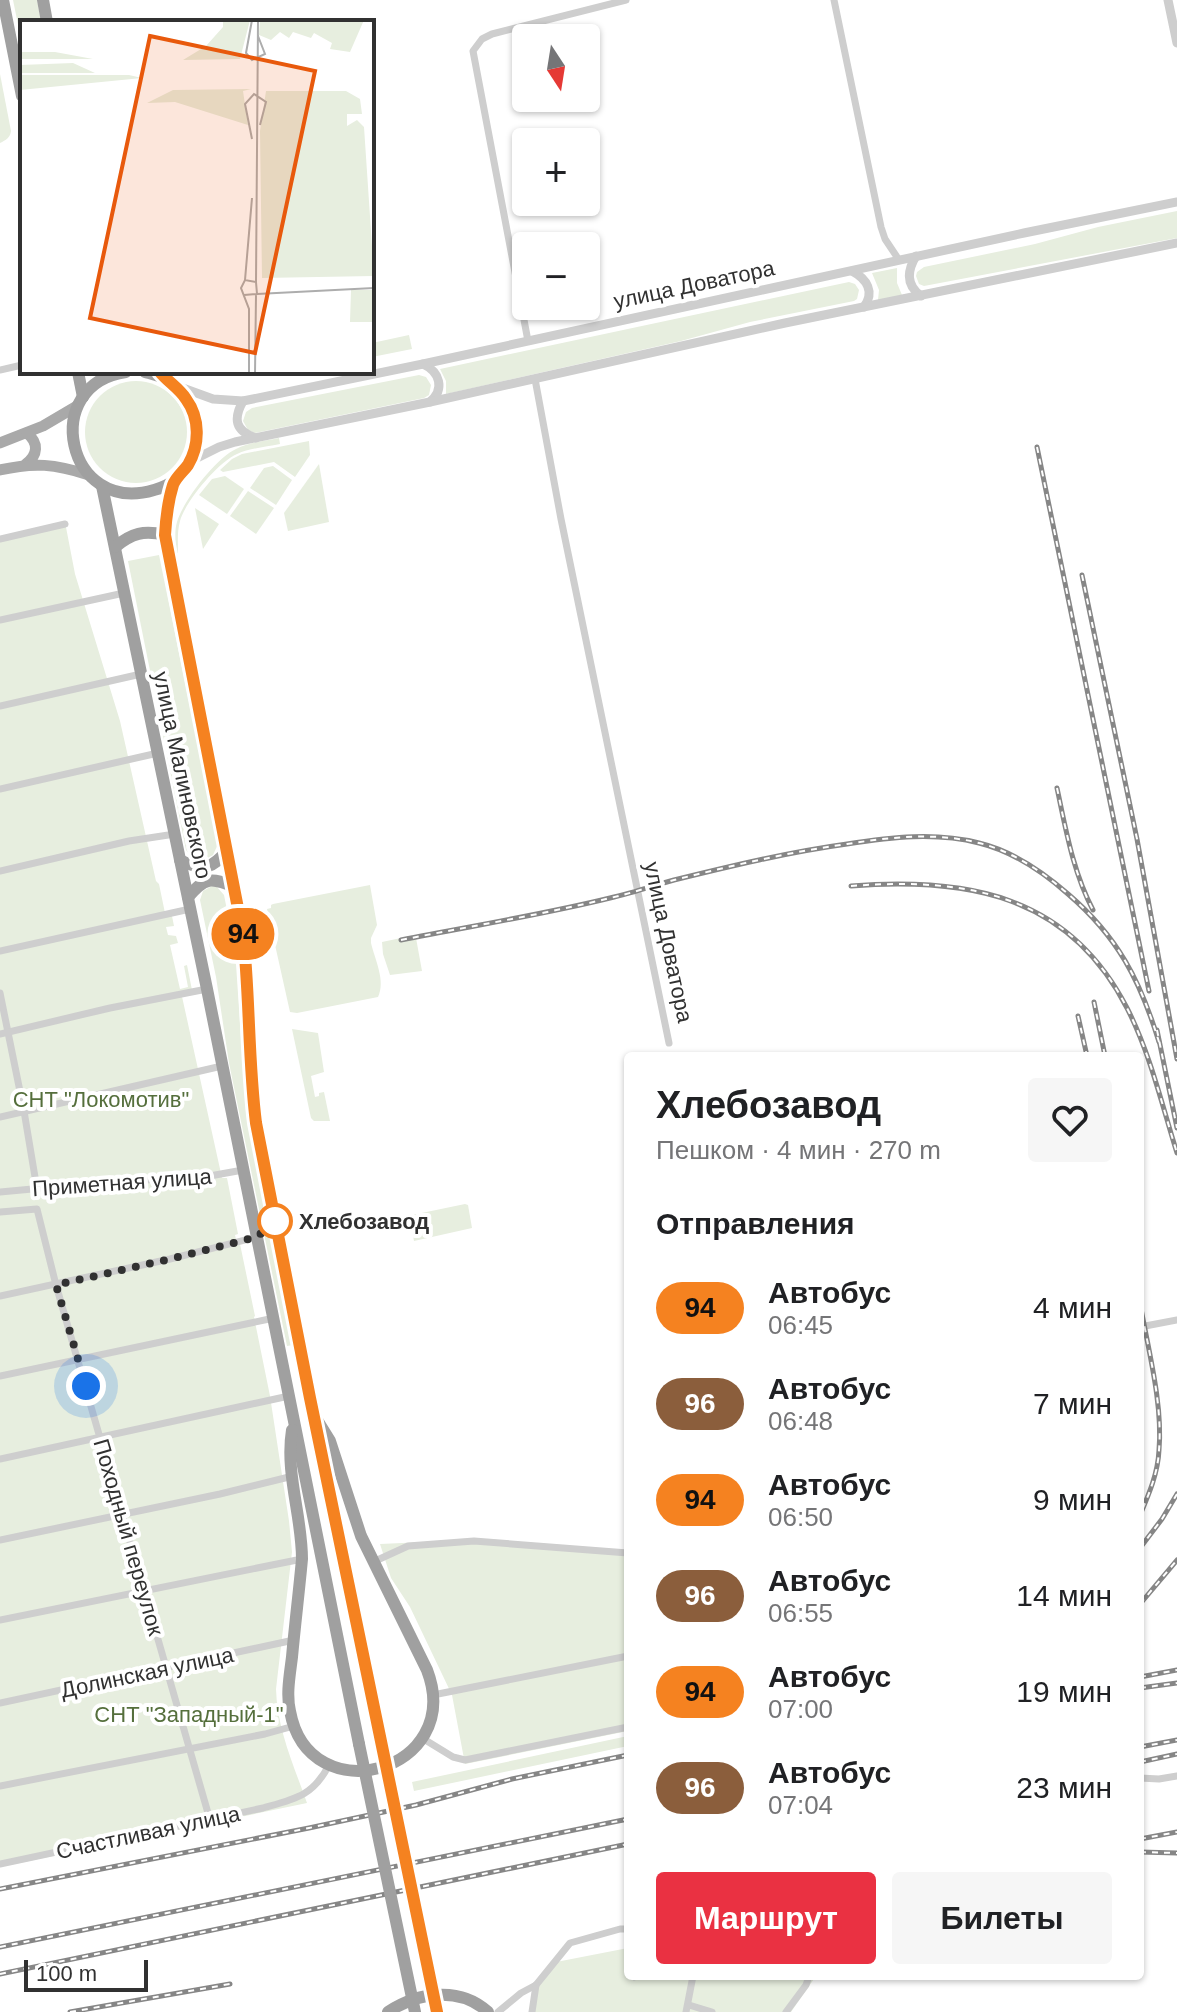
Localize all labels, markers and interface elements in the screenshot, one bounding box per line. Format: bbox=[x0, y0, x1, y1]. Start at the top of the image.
inset map bbox=[20, 20, 374, 374]
north arrow bbox=[512, 24, 600, 112]
map controls bbox=[512, 24, 600, 320]
button: + bbox=[512, 128, 600, 216]
button: − bbox=[512, 232, 600, 320]
street label: улица Доватора bbox=[611, 255, 778, 314]
street label: улица Малиновского bbox=[148, 669, 217, 881]
street label: улица Доватора bbox=[639, 859, 698, 1026]
line badge: 94 bbox=[207, 908, 279, 960]
text: 94 bbox=[227, 918, 259, 949]
button: heart bbox=[1028, 1078, 1112, 1162]
text: Хлебозавод bbox=[656, 1084, 881, 1126]
park label: СНТ "Локомотив" bbox=[13, 1087, 189, 1112]
text: Пешком · 4 мин · 270 m bbox=[656, 1135, 941, 1165]
street label: Приметная улица bbox=[31, 1164, 213, 1201]
marker: Хлебозавод bbox=[258, 1204, 292, 1238]
text: Отправления bbox=[656, 1207, 855, 1240]
place label: Хлебозавод bbox=[299, 1209, 429, 1234]
text: Автобус bbox=[768, 1276, 891, 1309]
text: 4 мин bbox=[1033, 1291, 1112, 1324]
text: 94 bbox=[684, 1292, 716, 1323]
text: 06:45 bbox=[768, 1310, 833, 1340]
your location bbox=[66, 1366, 106, 1406]
text: Автобус bbox=[768, 1372, 891, 1405]
text: 7 мин bbox=[1033, 1387, 1112, 1420]
text: 96 bbox=[684, 1388, 716, 1419]
text: 06:48 bbox=[768, 1406, 833, 1436]
street label: Походный переулок bbox=[88, 1436, 169, 1639]
text: Автобус bbox=[768, 1468, 891, 1501]
text: 9 мин bbox=[1033, 1483, 1112, 1516]
text: 94 bbox=[684, 1484, 716, 1515]
text: 06:50 bbox=[768, 1502, 833, 1532]
text: Автобус bbox=[768, 1564, 891, 1597]
text: 14 мин bbox=[1016, 1579, 1112, 1612]
text: 96 bbox=[684, 1580, 716, 1611]
text: 06:55 bbox=[768, 1598, 833, 1628]
street label: Долинская улица bbox=[58, 1642, 237, 1703]
text: Автобус bbox=[768, 1660, 891, 1693]
text: 19 мин bbox=[1016, 1675, 1112, 1708]
text: 94 bbox=[684, 1676, 716, 1707]
text: 07:00 bbox=[768, 1694, 833, 1724]
park label: СНТ "Западный-1" bbox=[94, 1702, 284, 1727]
text: Автобус bbox=[768, 1756, 891, 1789]
text: 23 мин bbox=[1016, 1771, 1112, 1804]
text: 96 bbox=[684, 1772, 716, 1803]
text: 07:04 bbox=[768, 1790, 833, 1820]
street label: Счастливая улица bbox=[54, 1801, 243, 1864]
button: Маршрут bbox=[656, 1872, 876, 1964]
button: Билеты bbox=[892, 1872, 1112, 1964]
scale bar bbox=[24, 1956, 148, 1992]
text: 100 m bbox=[36, 1961, 97, 1986]

